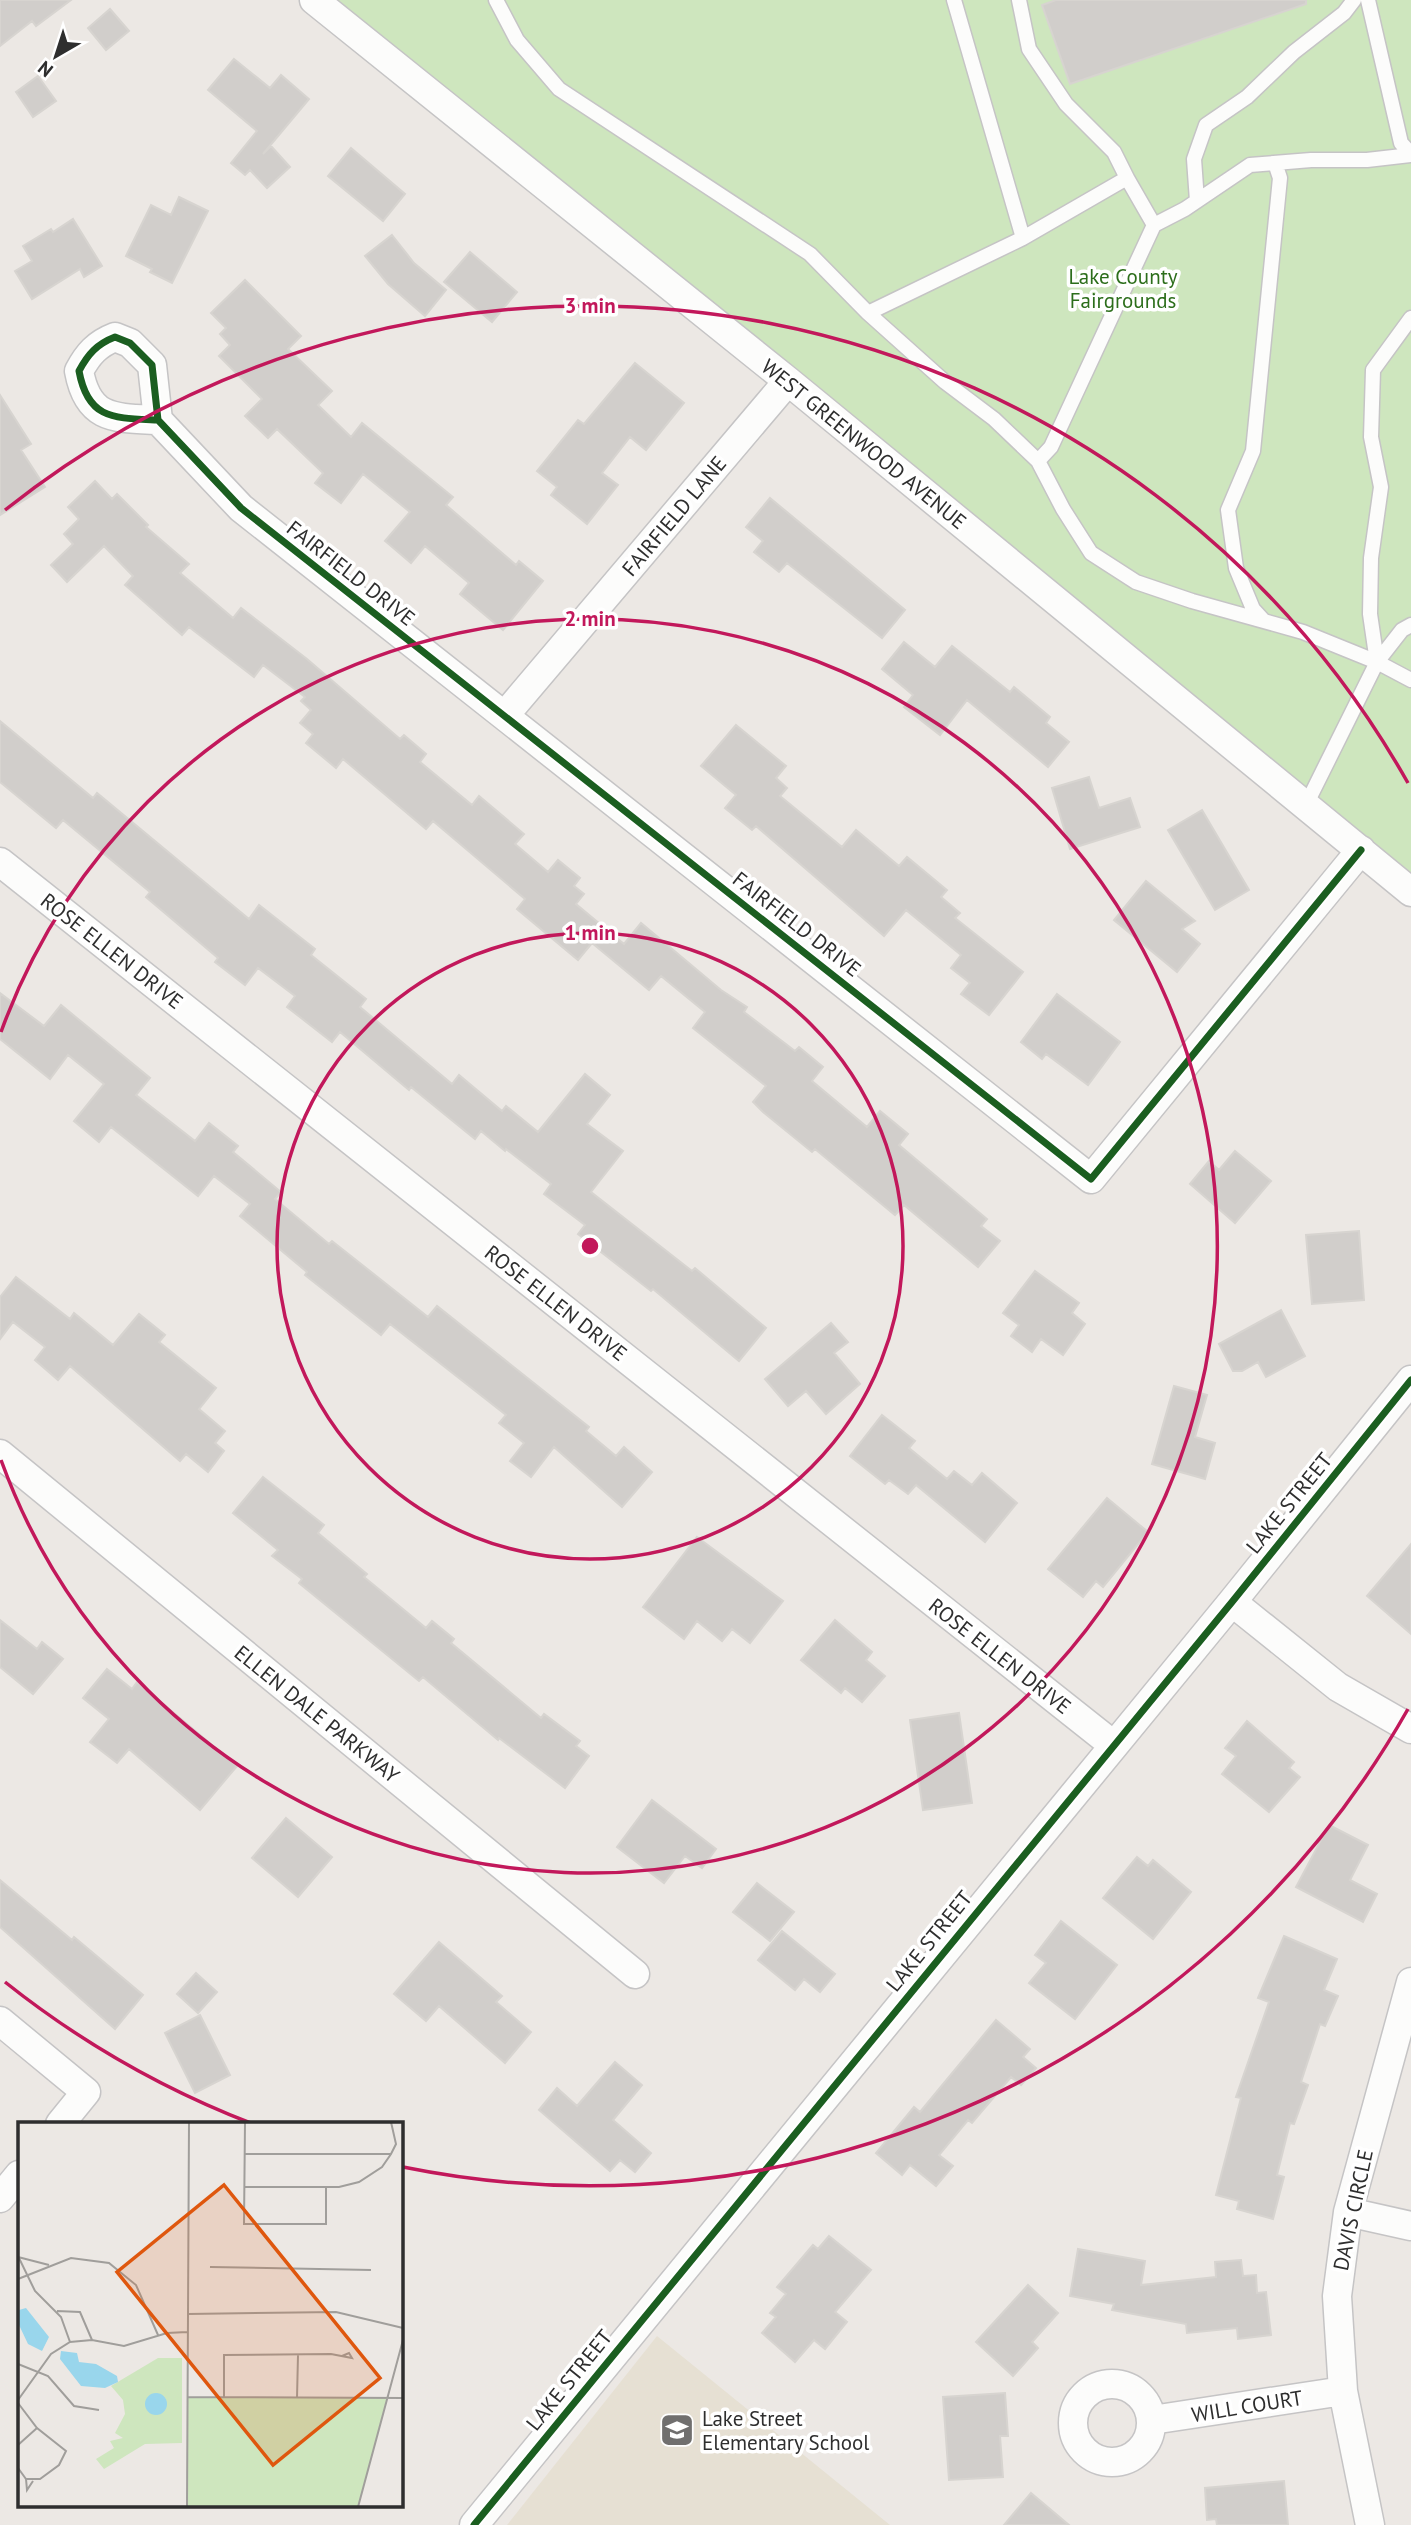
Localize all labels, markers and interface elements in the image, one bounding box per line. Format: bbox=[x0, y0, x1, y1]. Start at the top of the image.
north arrow bbox=[21, 21, 91, 91]
text: N bbox=[33, 56, 58, 82]
park label: Lake County Fairgrounds bbox=[1068, 263, 1178, 314]
text: 3 min bbox=[564, 292, 616, 319]
street label: WEST GREENWOOD AVENUE bbox=[756, 353, 972, 535]
street label: FAIRFIELD LANE bbox=[616, 450, 732, 582]
street label: FAIRFIELD DRIVE bbox=[281, 514, 421, 632]
text: 2 min bbox=[564, 605, 616, 632]
street label: FAIRFIELD DRIVE bbox=[727, 865, 867, 983]
street label: ROSE ELLEN DRIVE bbox=[35, 887, 189, 1015]
text: 1 min bbox=[564, 919, 616, 946]
centre of rings bbox=[578, 1234, 602, 1258]
street label: ROSE ELLEN DRIVE bbox=[479, 1239, 633, 1367]
street label: LAKE STREET bbox=[1240, 1447, 1338, 1559]
street label: ROSE ELLEN DRIVE bbox=[923, 1592, 1077, 1720]
street label: ELLEN DALE PARKWAY bbox=[229, 1639, 405, 1789]
street label: LAKE STREET bbox=[880, 1885, 978, 1997]
inset map bbox=[18, 2122, 402, 2508]
street label: DAVIS CIRCLE bbox=[1327, 2147, 1379, 2273]
street label: LAKE STREET bbox=[520, 2324, 618, 2436]
street label: WILL COURT bbox=[1189, 2384, 1305, 2428]
place label: Lake Street Elementary School bbox=[702, 2405, 869, 2456]
school or university icon: Lake Street Elementary School bbox=[658, 2411, 696, 2449]

